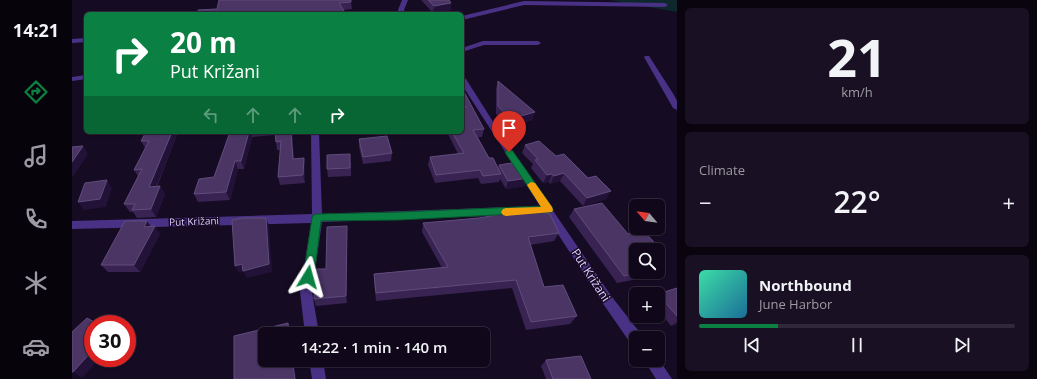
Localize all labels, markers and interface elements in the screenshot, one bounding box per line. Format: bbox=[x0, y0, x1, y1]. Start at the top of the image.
text: 14:21 bbox=[13, 18, 59, 42]
text: 21 bbox=[827, 21, 887, 92]
text: 20 m bbox=[170, 23, 237, 61]
icon: right bbox=[104, 28, 156, 80]
text: Put Križani bbox=[170, 59, 260, 83]
icon: directions bbox=[22, 78, 50, 106]
text: km/h bbox=[841, 83, 873, 101]
icon: left bbox=[200, 104, 222, 126]
icon: ahead bbox=[242, 104, 264, 126]
icon: ahead bbox=[284, 104, 306, 126]
icon: right bbox=[326, 104, 348, 126]
pin bbox=[492, 111, 526, 152]
icon: arrive bbox=[498, 117, 520, 139]
icon: music bbox=[22, 142, 50, 170]
text: Climate bbox=[699, 161, 745, 179]
text: 22° bbox=[833, 181, 881, 222]
text: − bbox=[699, 187, 712, 217]
text: + bbox=[1002, 187, 1015, 217]
north arrow bbox=[629, 199, 665, 235]
map controls bbox=[629, 199, 665, 367]
icon: phone bbox=[22, 205, 50, 233]
street label: Put Križani bbox=[169, 213, 219, 229]
button: search bbox=[629, 243, 665, 279]
street label: Put Križani bbox=[568, 245, 614, 305]
position arrow bbox=[287, 256, 329, 298]
icon: climate bbox=[22, 269, 50, 297]
text: Northbound bbox=[759, 275, 852, 295]
button: + bbox=[629, 287, 665, 323]
text: June Harbor bbox=[759, 295, 832, 313]
speed limit sign: 30 bbox=[84, 315, 136, 367]
button: − bbox=[629, 331, 665, 367]
icon: car bbox=[22, 333, 50, 361]
icon: previous bbox=[741, 334, 763, 356]
icon: pause bbox=[846, 334, 868, 356]
icon: next bbox=[951, 334, 973, 356]
text: 14:22 · 1 min · 140 m bbox=[301, 337, 447, 357]

